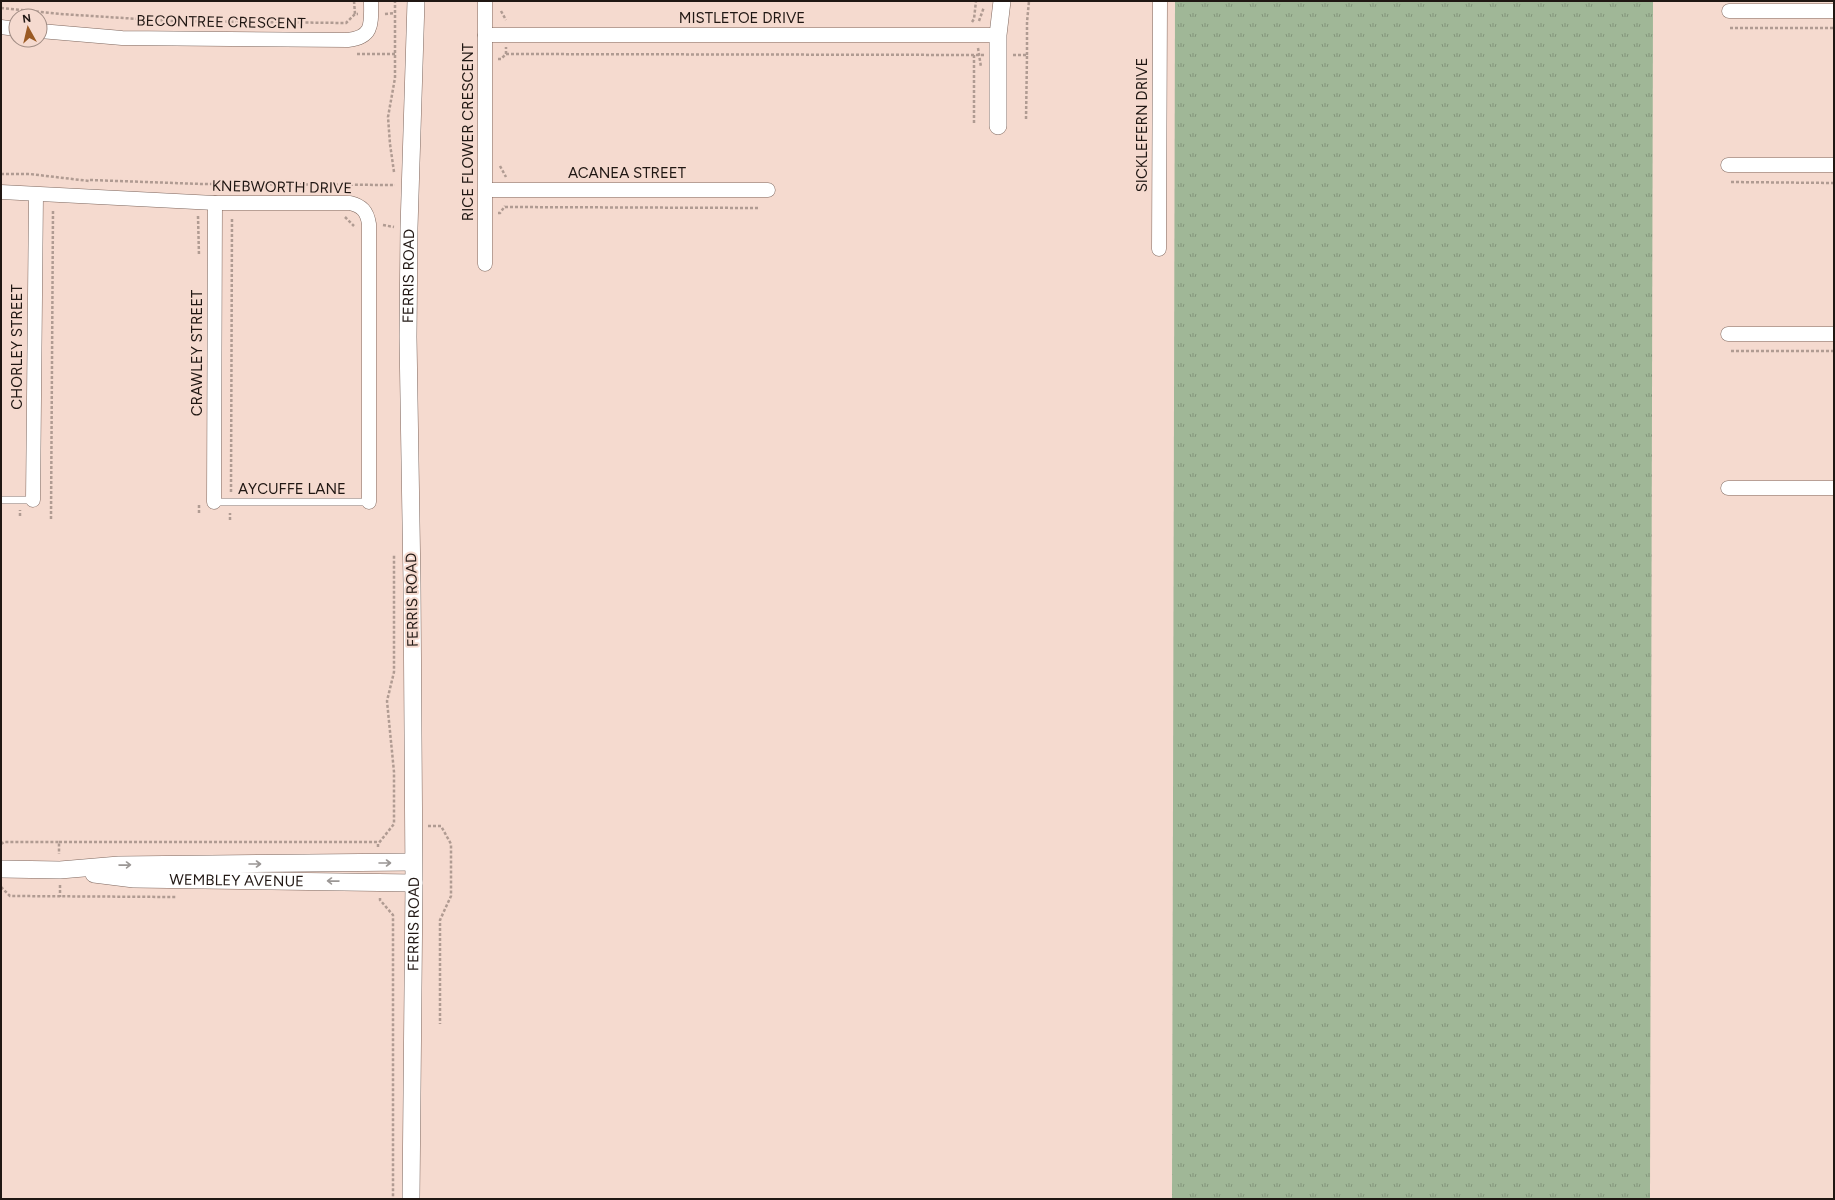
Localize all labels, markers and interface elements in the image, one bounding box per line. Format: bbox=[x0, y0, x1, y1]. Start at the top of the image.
north arrow bbox=[8, 8, 48, 48]
street label: MISTLETOE DRIVE bbox=[679, 9, 805, 27]
text: N bbox=[22, 12, 32, 26]
street label: BECONTREE CRESCENT bbox=[136, 12, 306, 32]
street label: RICE FLOWER CRESCENT bbox=[459, 42, 477, 221]
street label: SICKLEFERN DRIVE bbox=[1133, 58, 1151, 192]
street label: ACANEA STREET bbox=[568, 164, 687, 182]
street label: KNEBWORTH DRIVE bbox=[212, 177, 352, 197]
street label: FERRIS ROAD bbox=[399, 229, 418, 323]
street label: CHORLEY STREET bbox=[8, 284, 26, 410]
street label: CRAWLEY STREET bbox=[188, 289, 206, 416]
street label: AYCUFFE LANE bbox=[238, 480, 346, 498]
street label: FERRIS ROAD bbox=[402, 553, 422, 647]
one-way arrow bbox=[378, 859, 391, 867]
one-way arrow bbox=[248, 860, 261, 868]
one-way arrow bbox=[118, 861, 131, 868]
street label: WEMBLEY AVENUE bbox=[169, 871, 304, 890]
street label: FERRIS ROAD bbox=[404, 877, 423, 971]
one-way arrow bbox=[327, 878, 340, 885]

